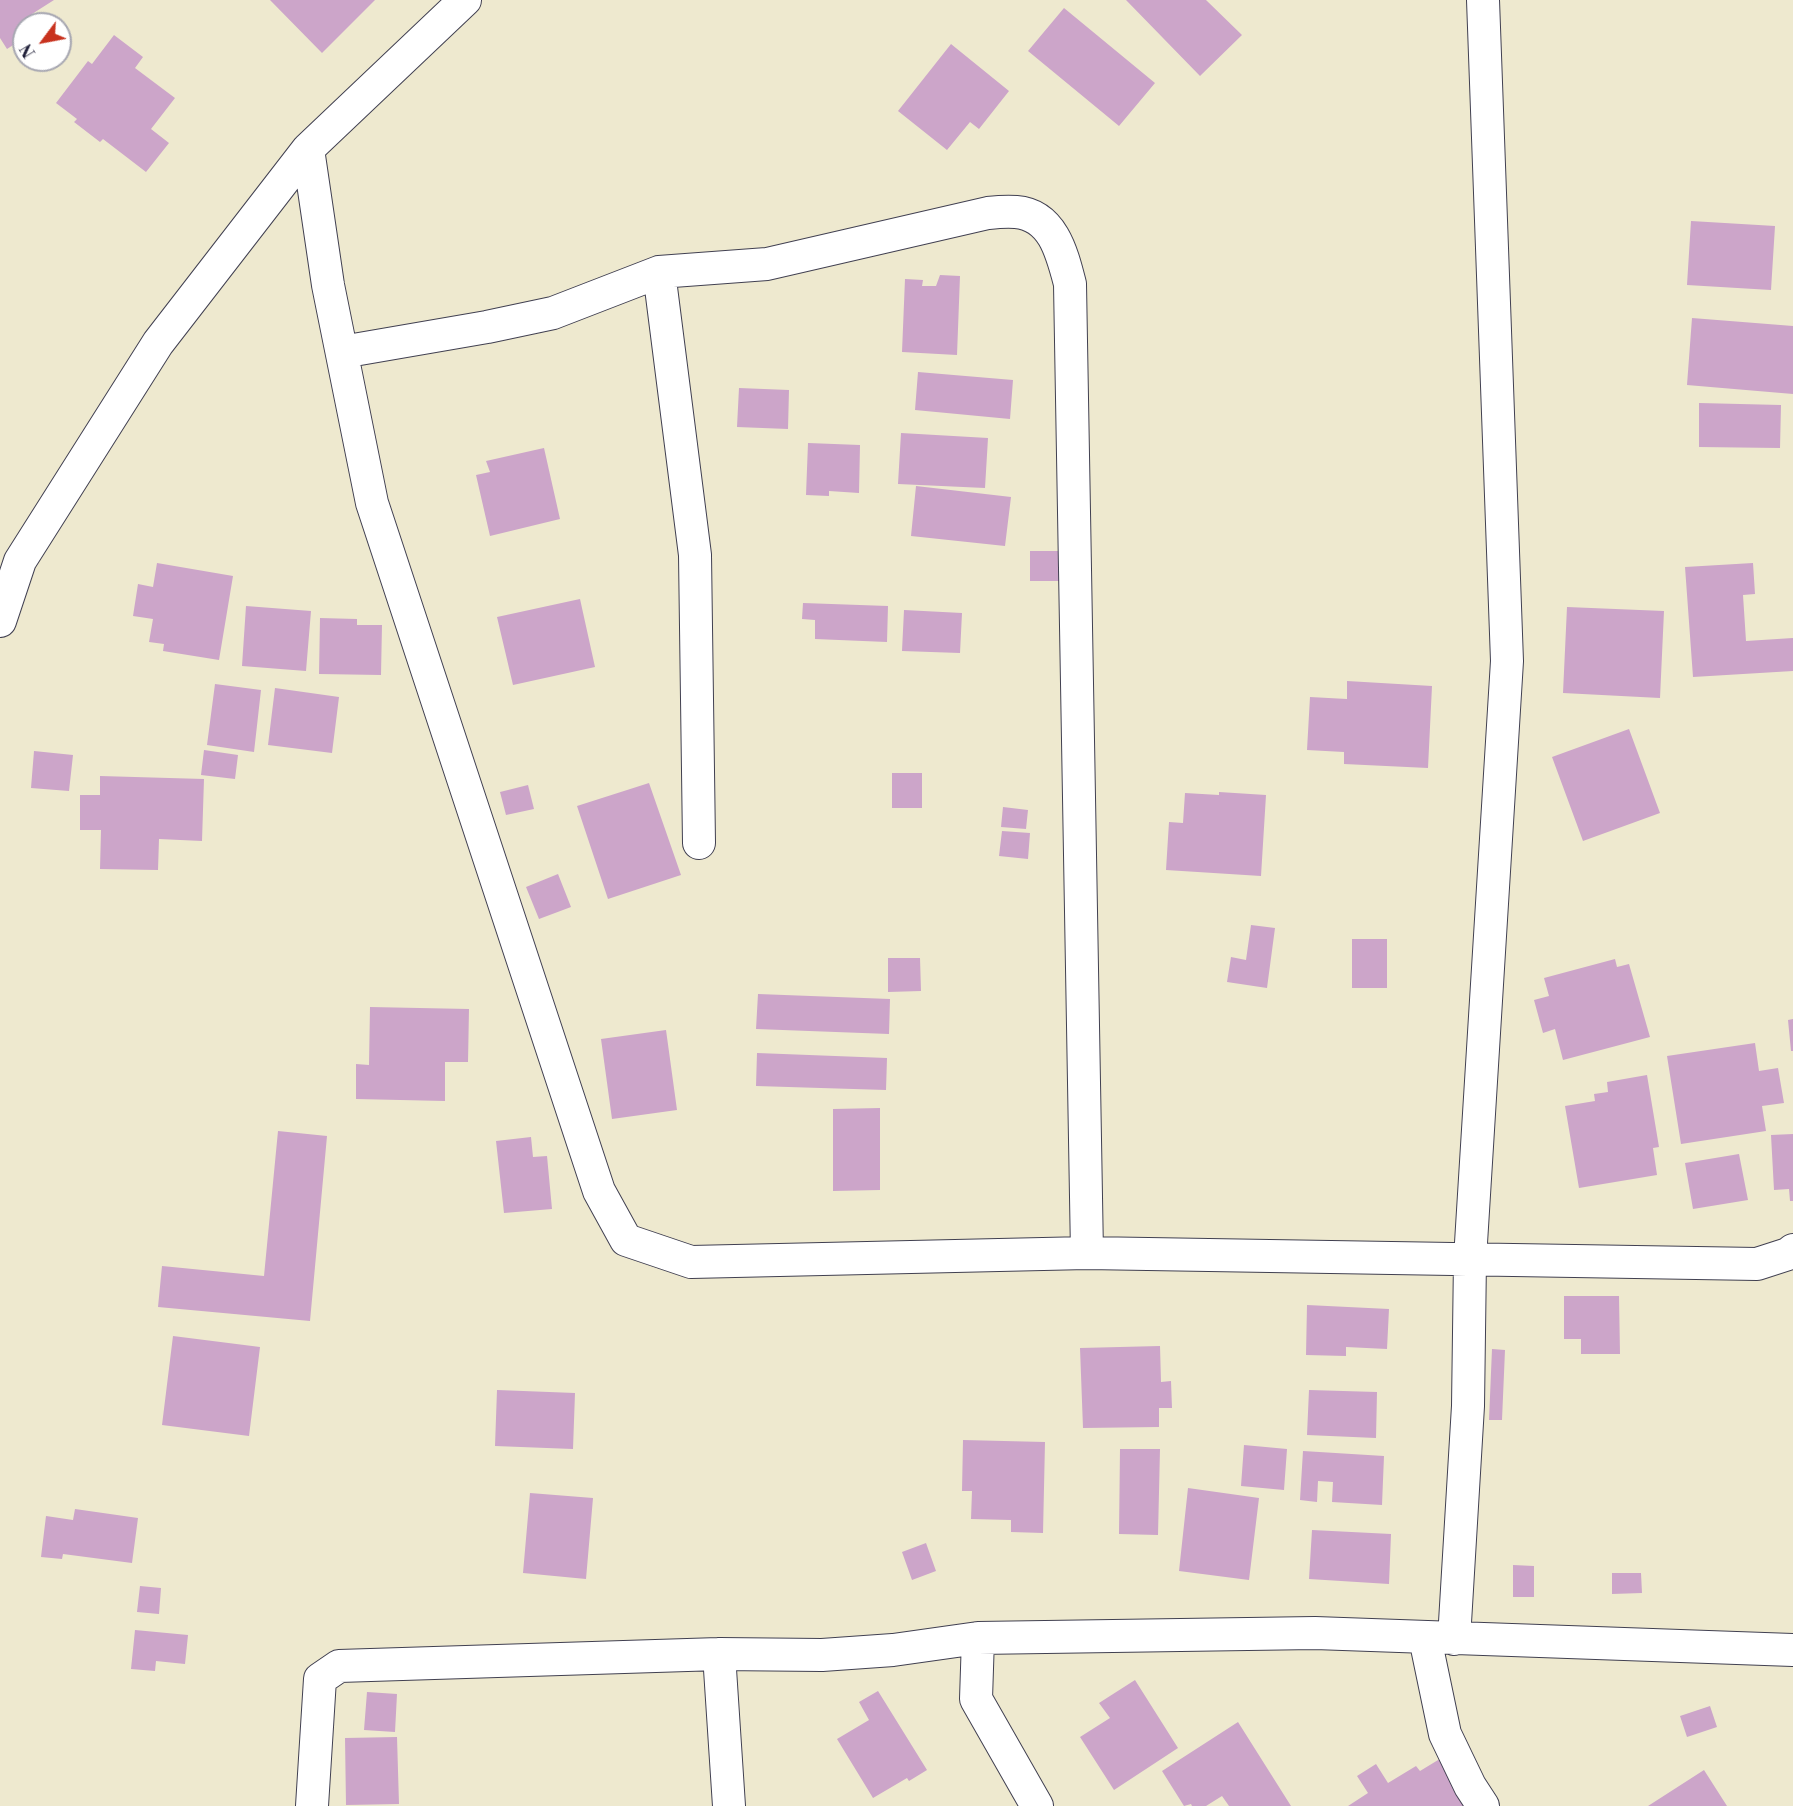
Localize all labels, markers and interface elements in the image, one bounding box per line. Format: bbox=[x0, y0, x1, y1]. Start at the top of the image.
north arrow bbox=[12, 12, 72, 72]
text: N bbox=[17, 40, 40, 61]

